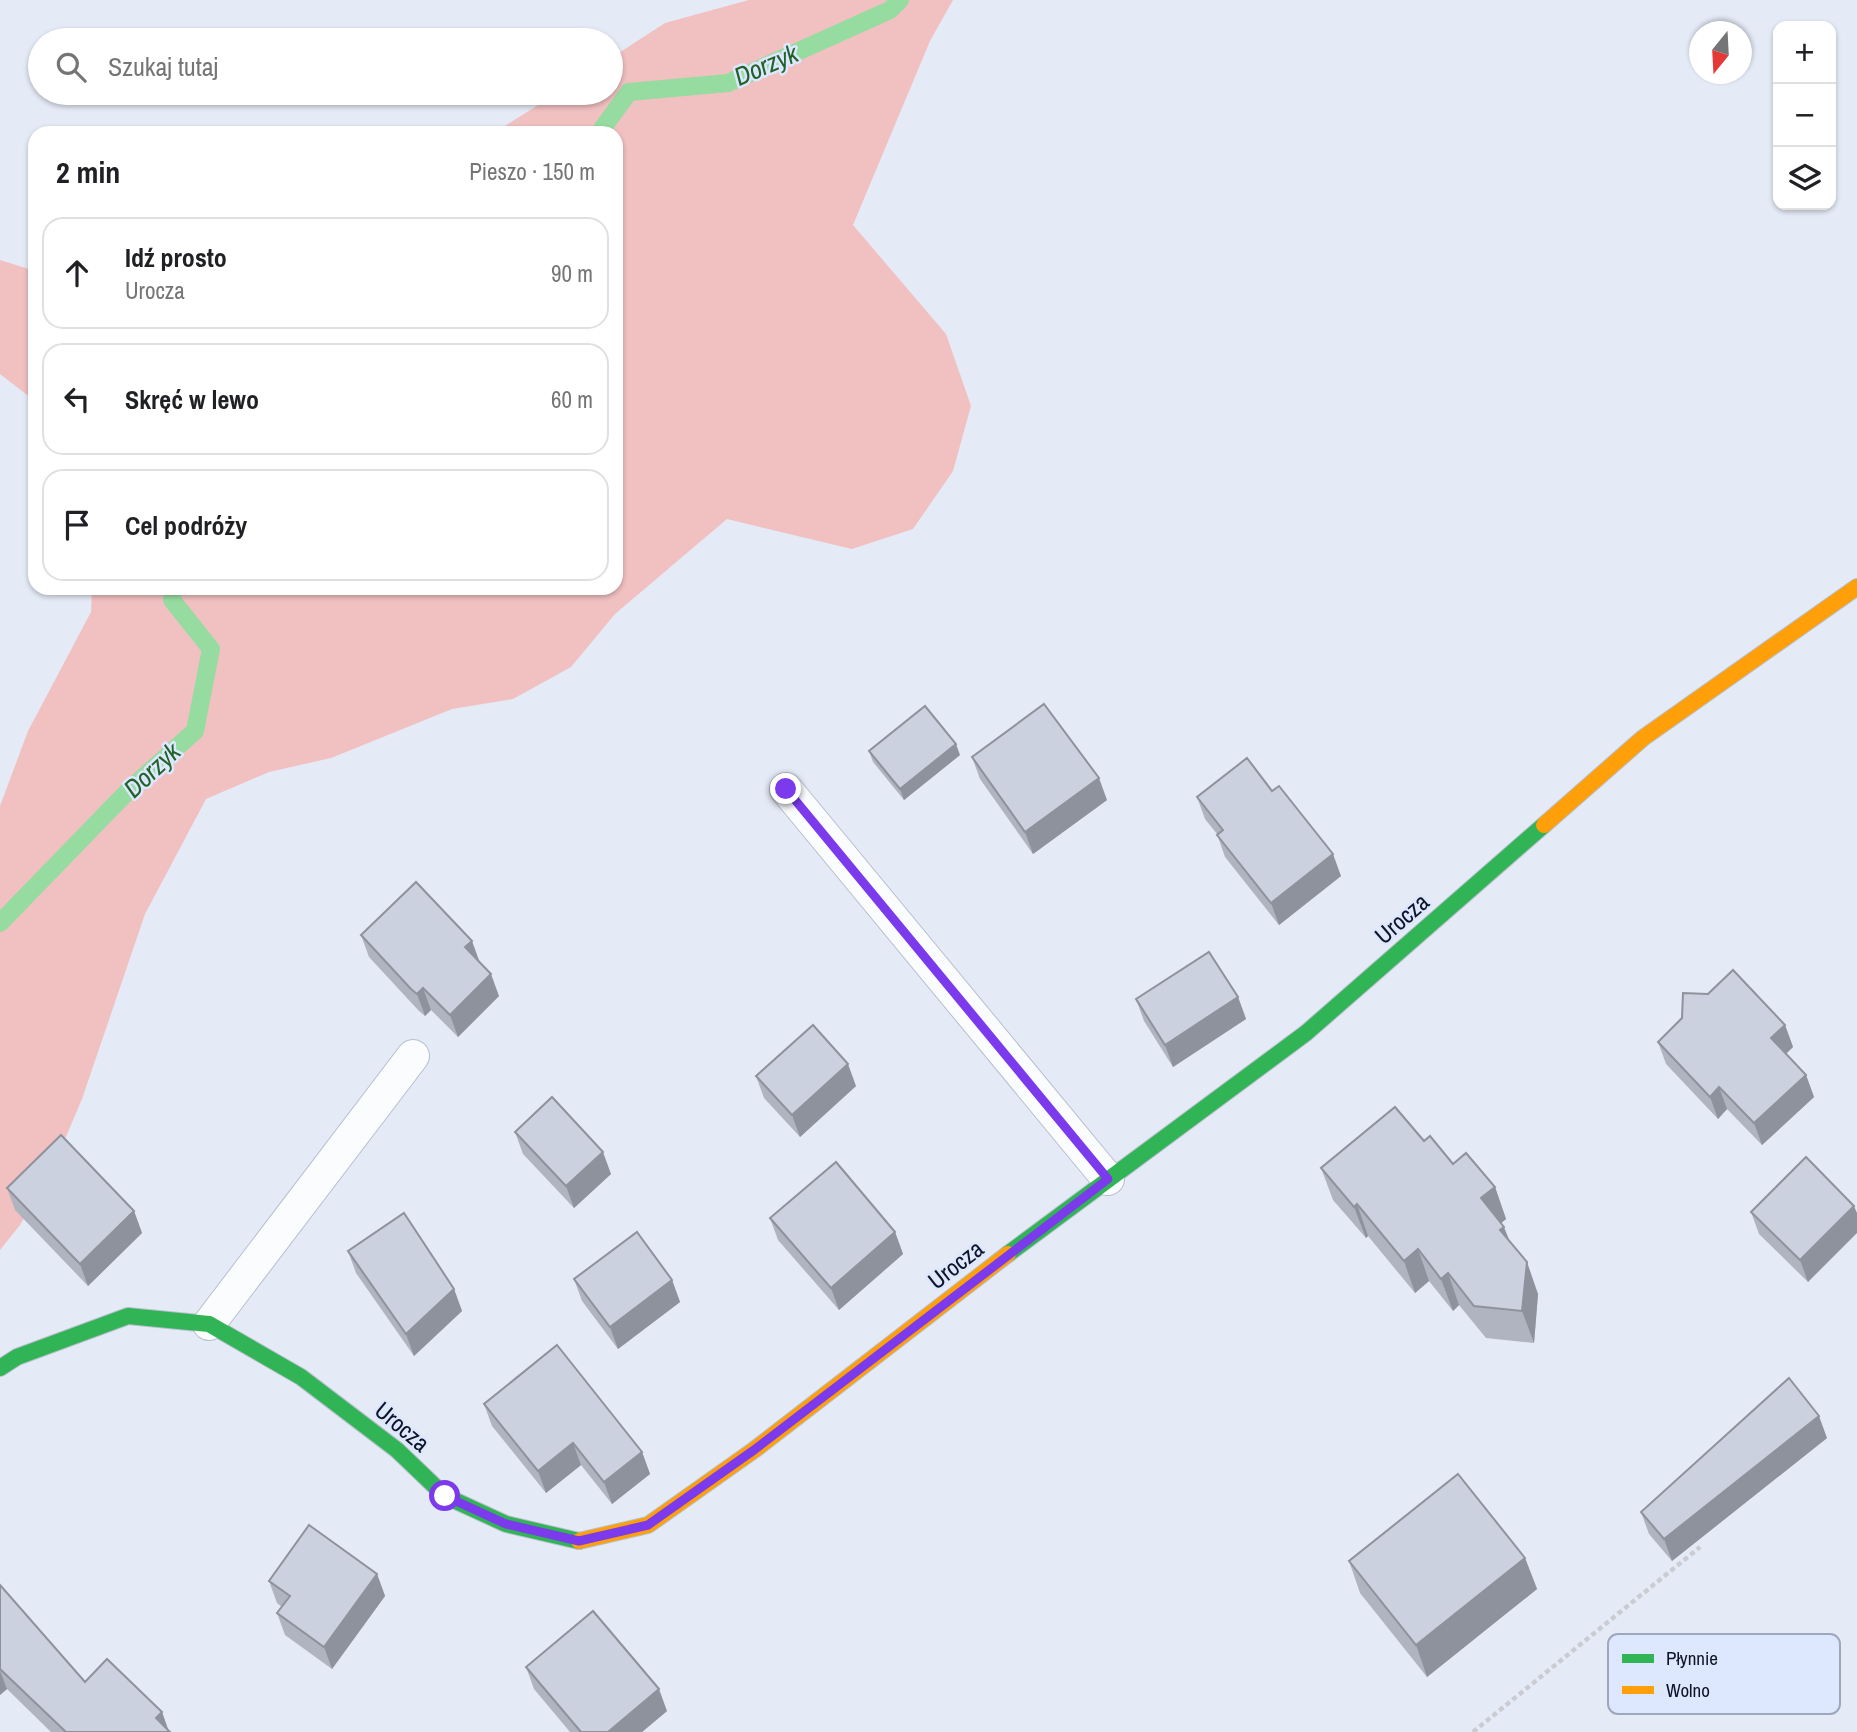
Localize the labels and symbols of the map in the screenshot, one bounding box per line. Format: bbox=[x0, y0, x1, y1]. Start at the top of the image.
north arrow bbox=[1689, 21, 1752, 84]
water label: Dorzyk bbox=[728, 35, 804, 94]
water label: Dorzyk bbox=[115, 733, 189, 805]
route end bbox=[770, 773, 801, 804]
street label: Urocza bbox=[1367, 886, 1435, 951]
street label: Urocza bbox=[921, 1232, 990, 1296]
street label: Urocza bbox=[368, 1394, 437, 1459]
route start bbox=[429, 1480, 460, 1511]
legend bbox=[1608, 1634, 1840, 1714]
text: Płynnie bbox=[1666, 1645, 1718, 1671]
text: Wolno bbox=[1666, 1677, 1710, 1703]

